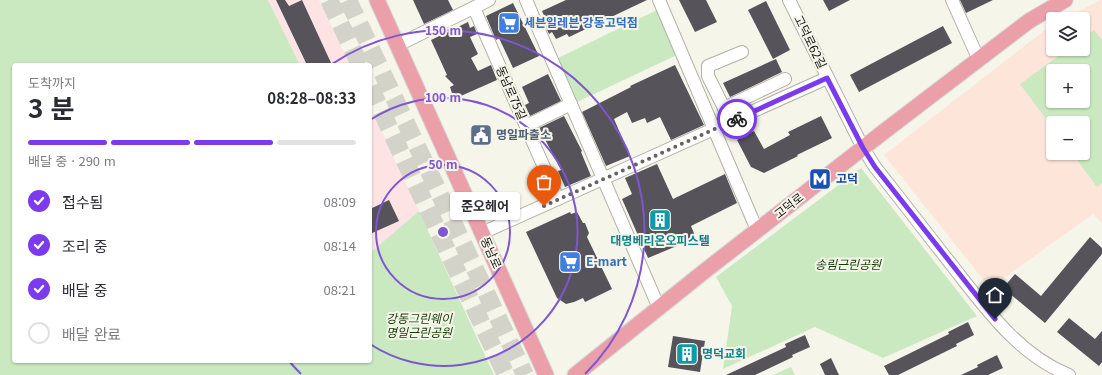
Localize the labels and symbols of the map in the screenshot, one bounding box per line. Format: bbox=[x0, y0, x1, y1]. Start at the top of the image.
supermarket icon: 세븐일레븐 강동고덕점 bbox=[496, 10, 522, 36]
street label: 고덕로62길 bbox=[791, 12, 832, 71]
place label: 세븐일레븐 강동고덕점 bbox=[524, 13, 638, 30]
text: 150 m bbox=[425, 21, 461, 38]
street label: 동남로75길 bbox=[493, 63, 532, 122]
text: 100 m bbox=[425, 88, 461, 105]
courier bbox=[717, 99, 757, 139]
public building icon: 명일파출소 bbox=[468, 122, 494, 148]
place label: 명일파출소 bbox=[496, 125, 551, 142]
text: 50 m bbox=[428, 155, 458, 172]
pin bbox=[527, 165, 561, 206]
metro station icon: 고덕 bbox=[807, 166, 833, 192]
place label: 고덕 bbox=[836, 169, 858, 186]
street label: 고덕로 bbox=[770, 188, 806, 222]
callout: 준오헤어 bbox=[450, 192, 520, 220]
building icon: 대명베리온오피스텔 bbox=[647, 207, 673, 233]
centre of rings bbox=[436, 225, 450, 239]
place label: 대명베리온오피스텔 bbox=[610, 231, 710, 248]
street label: 동남로 bbox=[478, 234, 507, 271]
supermarket icon: E-mart bbox=[557, 249, 583, 275]
place label: E-mart bbox=[586, 252, 627, 269]
park label: 송림근린공원 bbox=[815, 255, 882, 272]
pin bbox=[978, 278, 1012, 319]
park label: 강동그린웨이 명일근린공원 bbox=[386, 309, 453, 340]
building icon: 명덕교회 bbox=[674, 341, 700, 367]
place label: 명덕교회 bbox=[702, 344, 746, 361]

